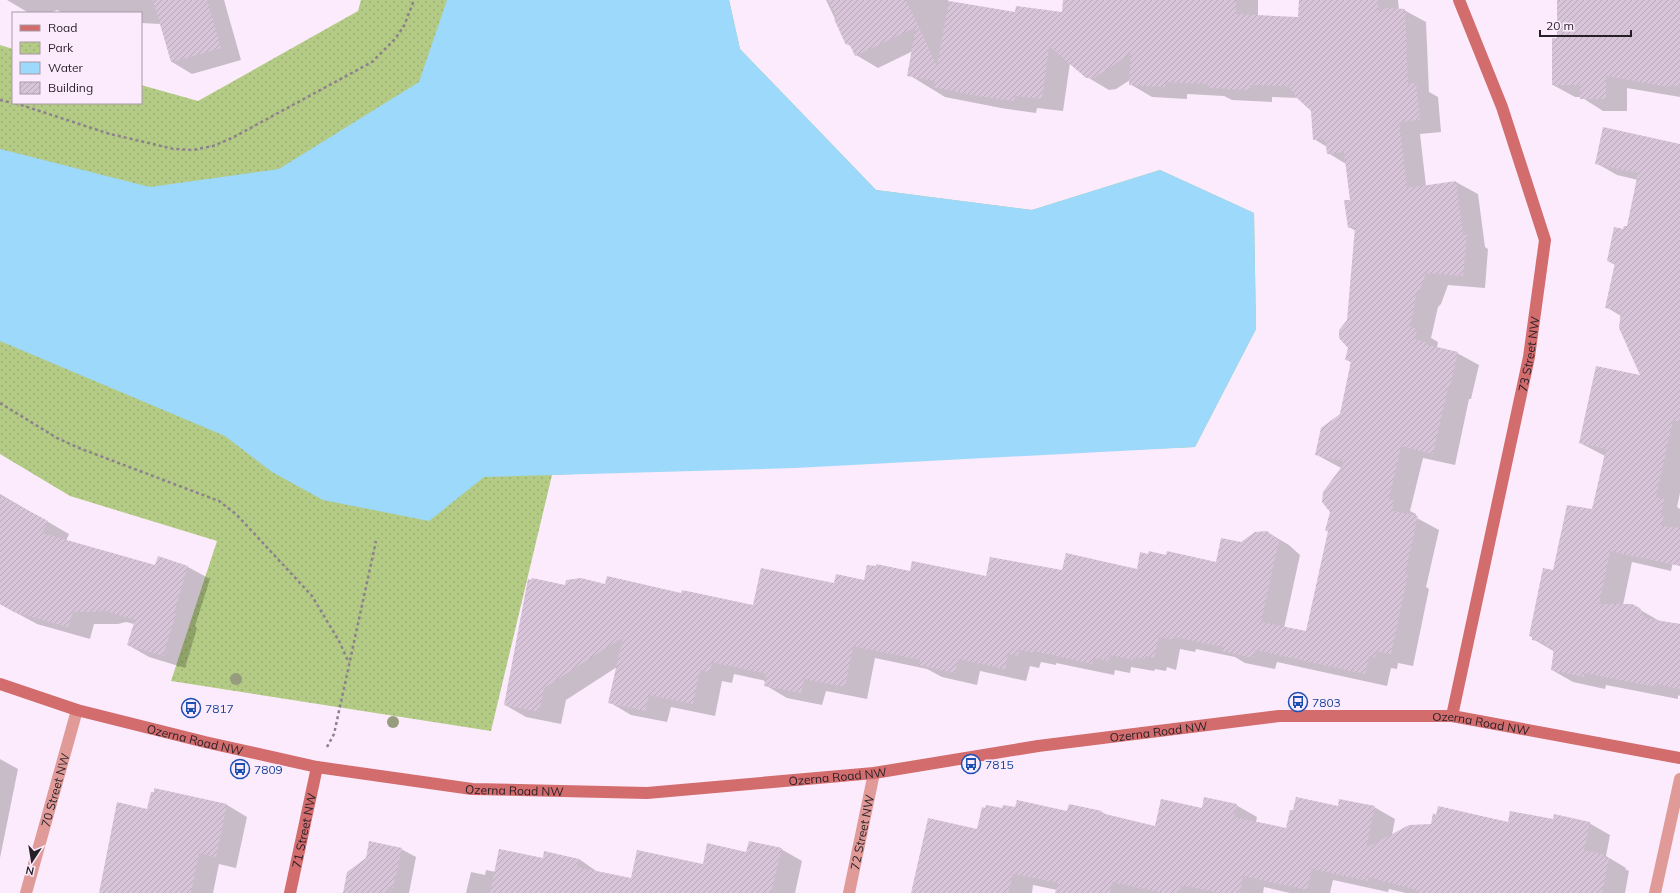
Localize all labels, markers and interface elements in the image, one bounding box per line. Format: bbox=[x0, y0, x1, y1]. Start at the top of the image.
legend bbox=[12, 12, 142, 104]
scale bar bbox=[1540, 12, 1631, 38]
text: 20 m bbox=[1546, 18, 1574, 33]
text: Road bbox=[48, 20, 77, 35]
text: Park bbox=[48, 40, 74, 55]
text: Water bbox=[48, 60, 84, 75]
text: Building bbox=[48, 80, 93, 95]
street label: 73 Street NW bbox=[1514, 315, 1542, 393]
bus stop icon: 7803 bbox=[1287, 691, 1309, 713]
place label: 7803 bbox=[1312, 695, 1341, 710]
bus stop icon: 7817 bbox=[180, 697, 202, 719]
place label: 7817 bbox=[205, 701, 234, 716]
street label: Ozerna Road NW bbox=[1432, 709, 1531, 738]
street label: Ozerna Road NW bbox=[1109, 717, 1208, 745]
street label: Ozerna Road NW bbox=[145, 720, 245, 758]
street label: 70 Street NW bbox=[37, 751, 72, 829]
bus stop icon: 7815 bbox=[960, 753, 982, 775]
place label: 7815 bbox=[985, 757, 1014, 772]
bus stop icon: 7809 bbox=[229, 758, 251, 780]
place label: 7809 bbox=[254, 762, 283, 777]
street label: Ozerna Road NW bbox=[788, 764, 888, 788]
street label: Ozerna Road NW bbox=[464, 781, 564, 799]
street label: 71 Street NW bbox=[288, 792, 319, 869]
street label: 72 Street NW bbox=[847, 793, 877, 871]
north arrow bbox=[12, 841, 52, 881]
text: N bbox=[24, 863, 35, 878]

